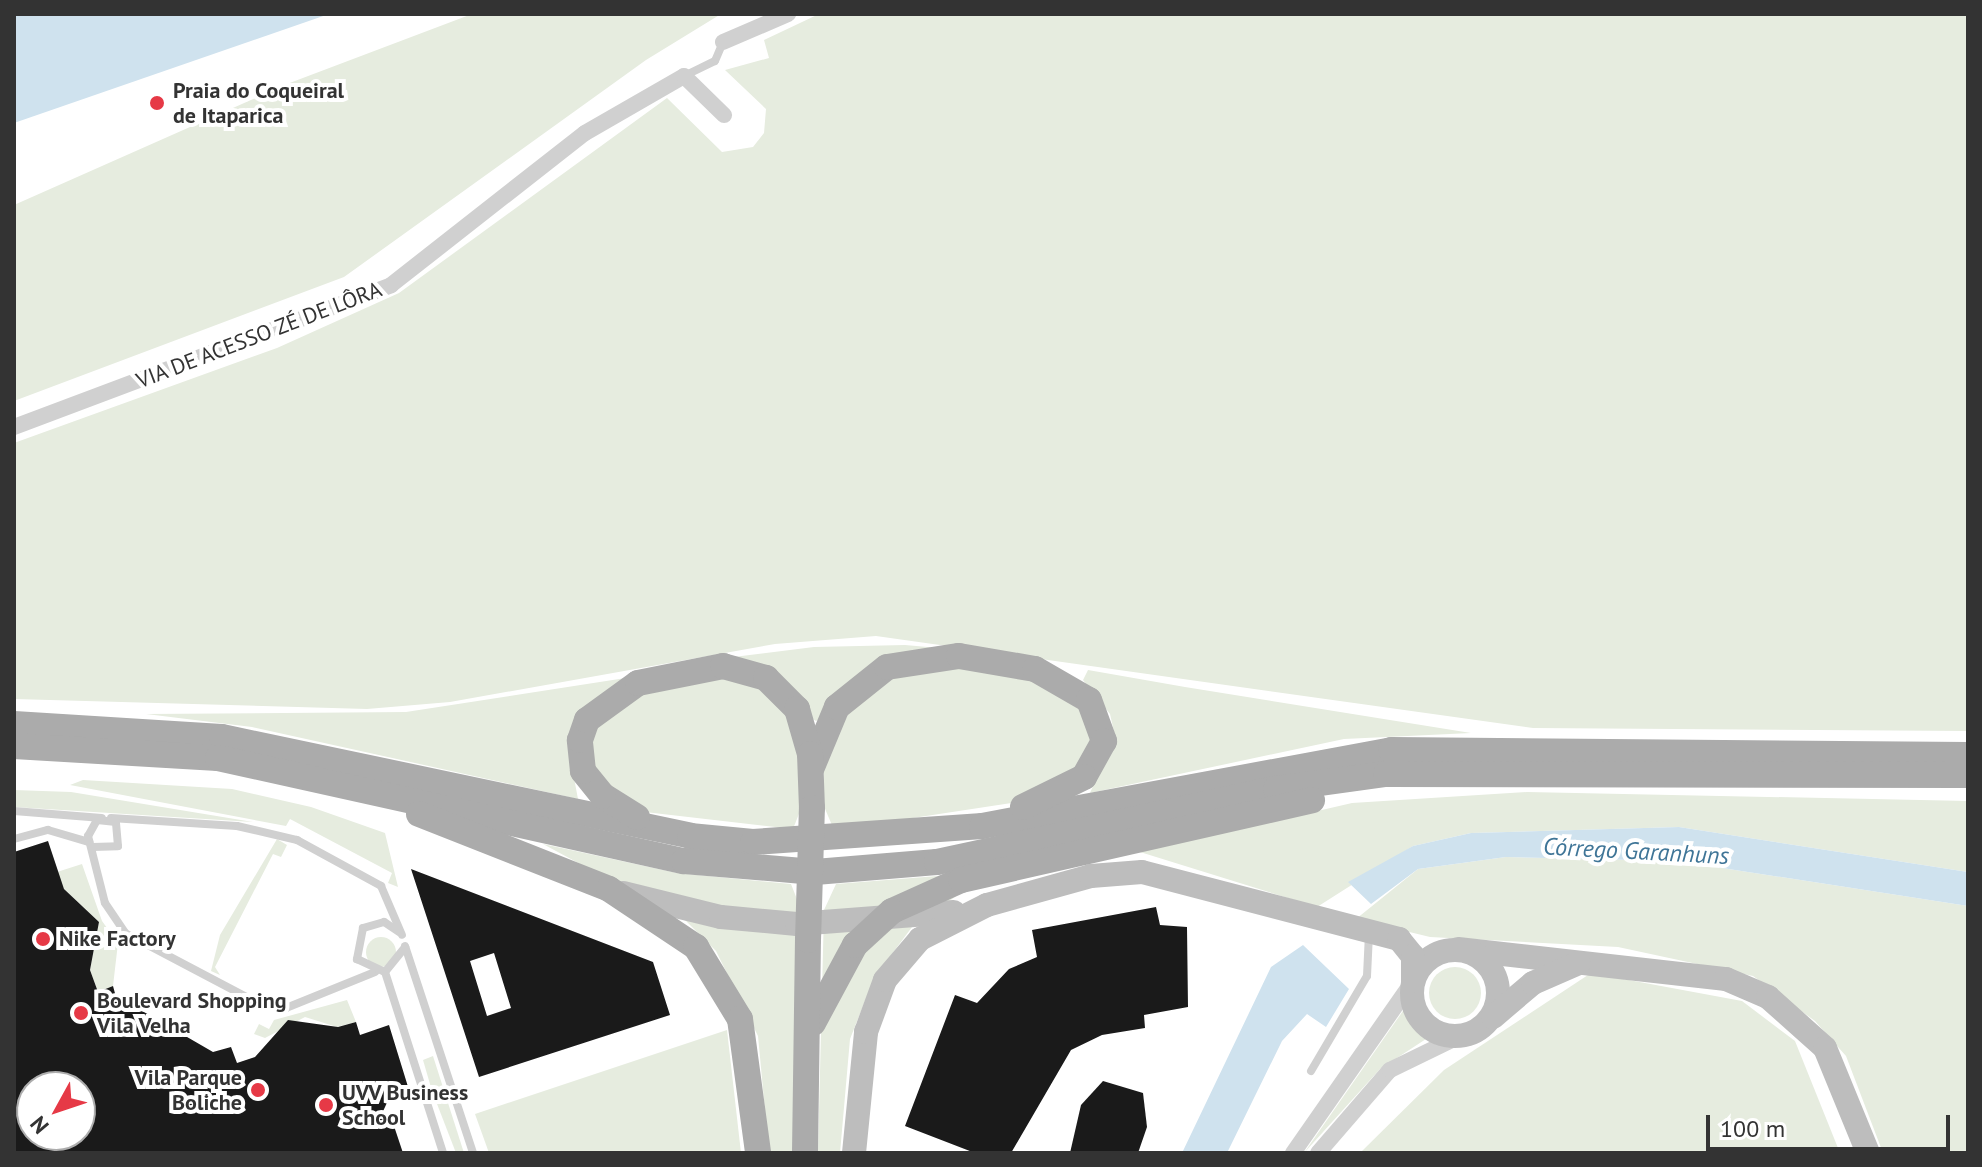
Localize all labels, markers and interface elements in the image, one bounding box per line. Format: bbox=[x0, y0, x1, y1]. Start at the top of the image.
place label: Praia do Coqueiral de Itaparica bbox=[173, 77, 344, 128]
marker: Praia do Coqueiral de Itaparica bbox=[148, 94, 166, 112]
street label: VIA DE ACESSO ZÉ DE LÔRA bbox=[132, 276, 386, 394]
water label: Córrego Garanhuns bbox=[1542, 832, 1730, 870]
place label: Nike Factory bbox=[59, 926, 176, 952]
marker: Nike Factory bbox=[34, 930, 52, 948]
place label: Boulevard Shopping Vila Velha bbox=[97, 987, 286, 1038]
marker: Boulevard Shopping Vila Velha bbox=[72, 1004, 90, 1022]
place label: Vila Parque Boliche bbox=[135, 1064, 242, 1116]
north arrow bbox=[16, 1071, 96, 1151]
place label: UVV Business School bbox=[342, 1079, 469, 1130]
marker: Vila Parque Boliche bbox=[249, 1081, 267, 1099]
marker: UVV Business School bbox=[317, 1096, 335, 1114]
scale bar bbox=[1710, 1099, 1954, 1149]
text: N bbox=[24, 1111, 55, 1140]
text: 100 m bbox=[1720, 1113, 1785, 1144]

